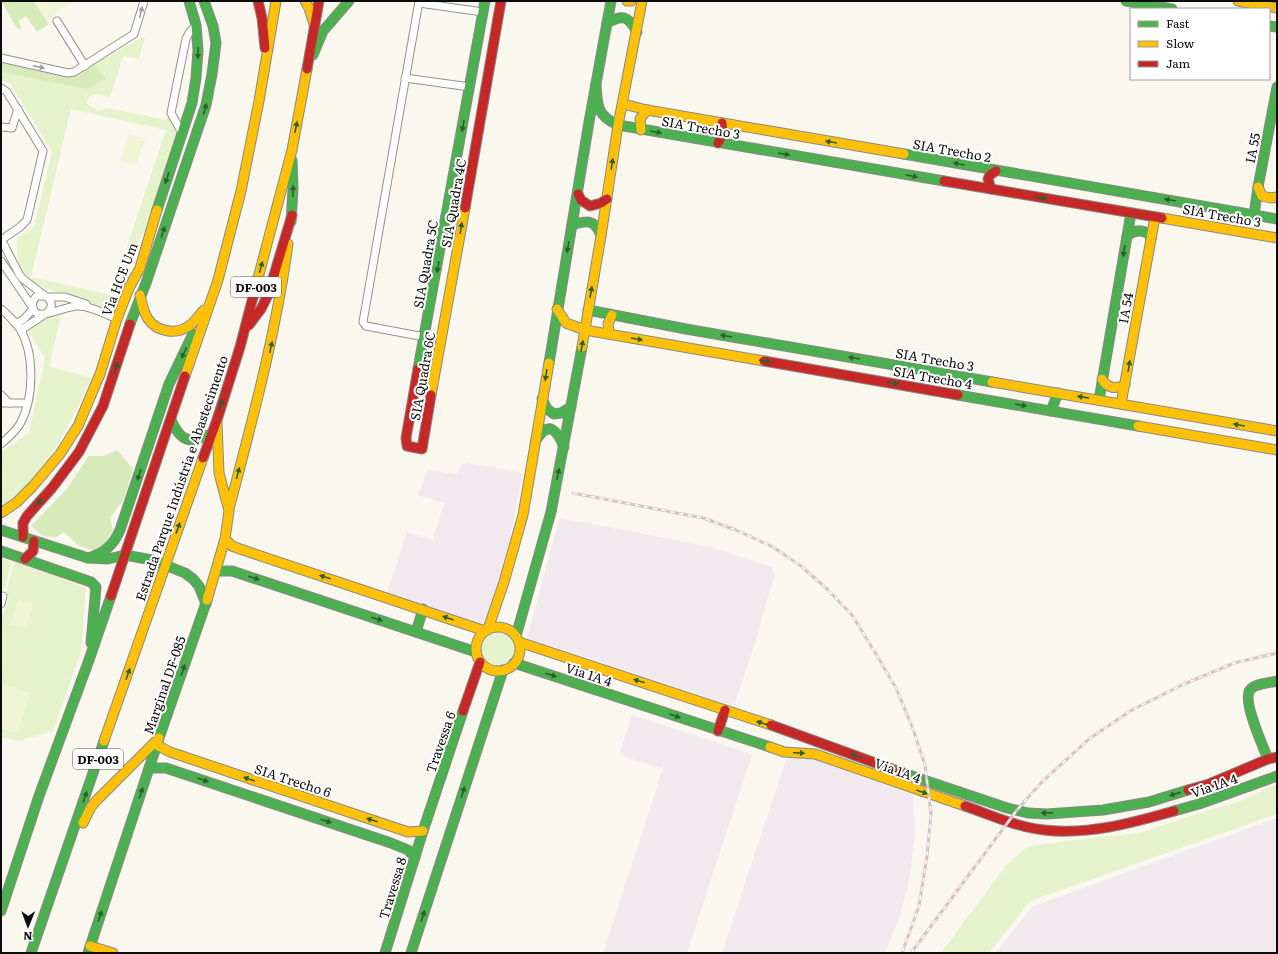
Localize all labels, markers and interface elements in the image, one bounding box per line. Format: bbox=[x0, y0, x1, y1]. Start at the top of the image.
one-way arrow bbox=[138, 6, 144, 19]
legend bbox=[1130, 8, 1270, 80]
text: Fast bbox=[1166, 14, 1190, 32]
text: Slow bbox=[1166, 34, 1195, 52]
one-way arrow bbox=[195, 47, 201, 60]
text: Jam bbox=[1166, 54, 1191, 72]
one-way arrow bbox=[33, 64, 45, 70]
one-way arrow bbox=[203, 103, 209, 115]
street label: SIA Trecho 3 bbox=[660, 111, 742, 143]
one-way arrow bbox=[460, 119, 466, 132]
one-way arrow bbox=[293, 121, 299, 134]
one-way arrow bbox=[650, 129, 662, 135]
street label: IA 55 bbox=[1240, 131, 1264, 165]
street label: SIA Trecho 2 bbox=[911, 134, 993, 166]
one-way arrow bbox=[825, 139, 837, 145]
one-way arrow bbox=[778, 151, 790, 157]
street label: SIA Quadra 4C bbox=[436, 157, 470, 249]
one-way arrow bbox=[609, 158, 615, 170]
one-way arrow bbox=[953, 161, 965, 167]
one-way arrow bbox=[164, 173, 170, 185]
one-way arrow bbox=[906, 173, 919, 179]
one-way arrow bbox=[290, 184, 296, 197]
one-way arrow bbox=[1034, 195, 1047, 201]
one-way arrow bbox=[1164, 197, 1176, 203]
street label: SIA Trecho 3 bbox=[1181, 199, 1263, 231]
street label: SIA Quadra 5C bbox=[408, 218, 442, 310]
one-way arrow bbox=[458, 222, 464, 234]
one-way arrow bbox=[161, 226, 167, 238]
street label: Via HCE Um bbox=[96, 239, 142, 318]
one-way arrow bbox=[565, 241, 571, 253]
one-way arrow bbox=[1121, 245, 1127, 257]
one-way arrow bbox=[259, 261, 265, 273]
one-way arrow bbox=[434, 261, 440, 273]
road number: DF-003 bbox=[231, 277, 281, 297]
one-way arrow bbox=[589, 286, 595, 298]
street label: IA 54 bbox=[1113, 291, 1137, 325]
street label: SIA Quadra 6C bbox=[405, 330, 439, 422]
one-way arrow bbox=[720, 333, 732, 339]
one-way arrow bbox=[631, 336, 643, 342]
one-way arrow bbox=[579, 340, 585, 352]
one-way arrow bbox=[268, 341, 274, 354]
street label: SIA Trecho 3 bbox=[894, 343, 976, 375]
one-way arrow bbox=[181, 347, 187, 359]
street label: Estrada Parque Indústria e Abastecimento bbox=[130, 352, 232, 603]
one-way arrow bbox=[848, 355, 860, 361]
one-way arrow bbox=[759, 358, 771, 364]
one-way arrow bbox=[1126, 359, 1132, 372]
street label: SIA Trecho 4 bbox=[892, 361, 974, 393]
one-way arrow bbox=[113, 362, 119, 374]
one-way arrow bbox=[543, 369, 549, 381]
one-way arrow bbox=[887, 380, 899, 386]
one-way arrow bbox=[1077, 394, 1089, 400]
one-way arrow bbox=[218, 399, 224, 411]
one-way arrow bbox=[1015, 403, 1027, 409]
one-way arrow bbox=[1232, 422, 1245, 428]
one-way arrow bbox=[236, 467, 242, 480]
one-way arrow bbox=[556, 468, 562, 480]
one-way arrow bbox=[136, 469, 142, 481]
one-way arrow bbox=[33, 499, 42, 508]
one-way arrow bbox=[175, 522, 181, 534]
one-way arrow bbox=[319, 574, 331, 580]
one-way arrow bbox=[248, 575, 260, 581]
one-way arrow bbox=[442, 615, 454, 621]
one-way arrow bbox=[371, 616, 383, 622]
street label: Marginal DF-085 bbox=[138, 633, 190, 737]
street label: Via 1A 4 bbox=[563, 658, 615, 690]
one-way arrow bbox=[180, 663, 186, 675]
one-way arrow bbox=[125, 668, 131, 680]
one-way arrow bbox=[546, 673, 558, 679]
one-way arrow bbox=[632, 678, 644, 684]
street label: Travessa 6 bbox=[421, 709, 459, 775]
one-way arrow bbox=[669, 713, 681, 719]
one-way arrow bbox=[756, 719, 768, 725]
road number: DF-003 bbox=[73, 749, 123, 769]
one-way arrow bbox=[793, 749, 805, 756]
one-way arrow bbox=[849, 753, 861, 759]
street label: Via 1A 4 bbox=[872, 753, 924, 787]
street label: SIA Trecho 6 bbox=[252, 759, 334, 801]
street label: Via 1A 4 bbox=[1188, 768, 1240, 802]
one-way arrow bbox=[243, 776, 255, 782]
one-way arrow bbox=[198, 777, 210, 783]
one-way arrow bbox=[138, 786, 144, 798]
one-way arrow bbox=[460, 786, 466, 798]
one-way arrow bbox=[917, 790, 929, 796]
one-way arrow bbox=[82, 791, 88, 803]
one-way arrow bbox=[1168, 792, 1180, 798]
one-way arrow bbox=[1040, 810, 1053, 816]
one-way arrow bbox=[366, 817, 378, 823]
one-way arrow bbox=[321, 818, 333, 824]
street label: Travessa 8 bbox=[374, 854, 410, 922]
north arrow bbox=[8, 906, 48, 946]
one-way arrow bbox=[97, 910, 103, 922]
one-way arrow bbox=[420, 910, 426, 922]
text: N bbox=[23, 929, 33, 945]

